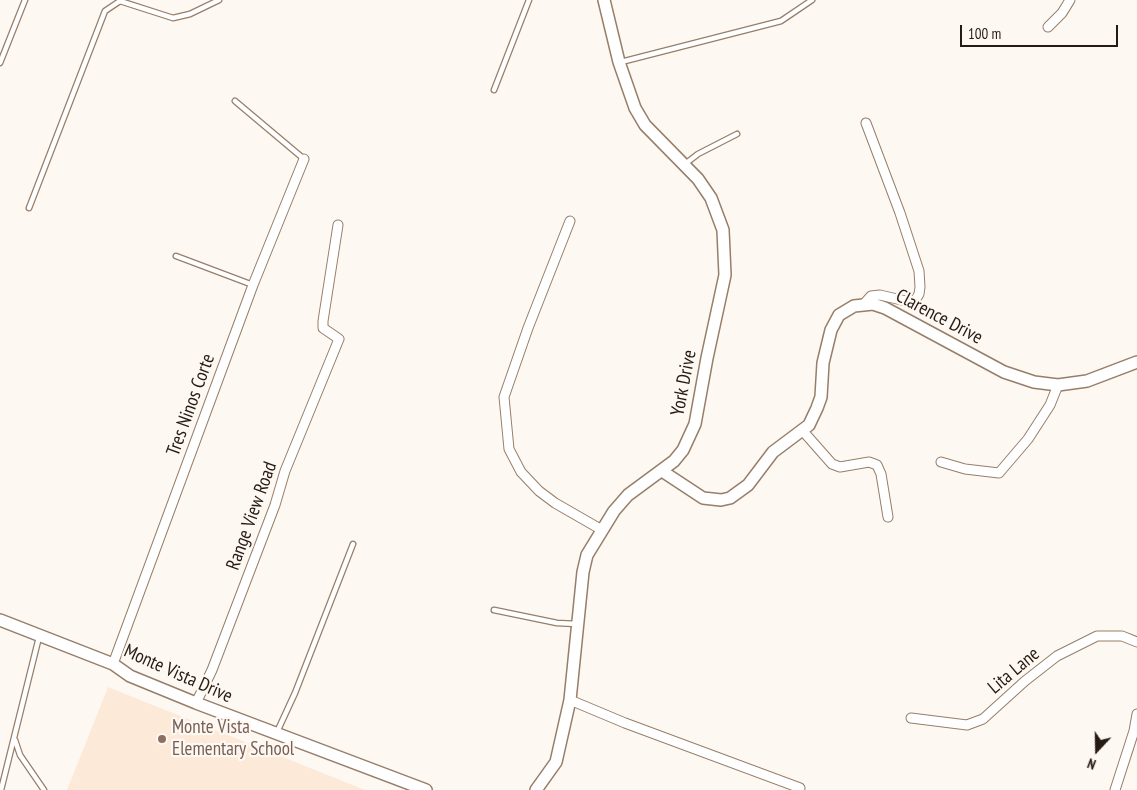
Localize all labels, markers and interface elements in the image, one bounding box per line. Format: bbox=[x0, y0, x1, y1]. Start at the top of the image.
scale bar bbox=[962, 15, 1120, 47]
text: 100 m bbox=[968, 24, 1001, 43]
street label: Clarence Drive bbox=[892, 285, 986, 349]
street label: York Drive bbox=[666, 348, 702, 418]
street label: Tres Ninos Corte bbox=[162, 351, 220, 459]
street label: Range View Road bbox=[222, 459, 282, 573]
street label: Monte Vista Drive bbox=[120, 640, 236, 708]
street label: Lita Lane bbox=[984, 643, 1044, 699]
place label: Monte Vista Elementary School bbox=[172, 717, 294, 761]
north arrow bbox=[1072, 725, 1122, 775]
marker: Monte Vista Elementary School bbox=[156, 733, 168, 745]
text: N bbox=[1085, 754, 1098, 774]

